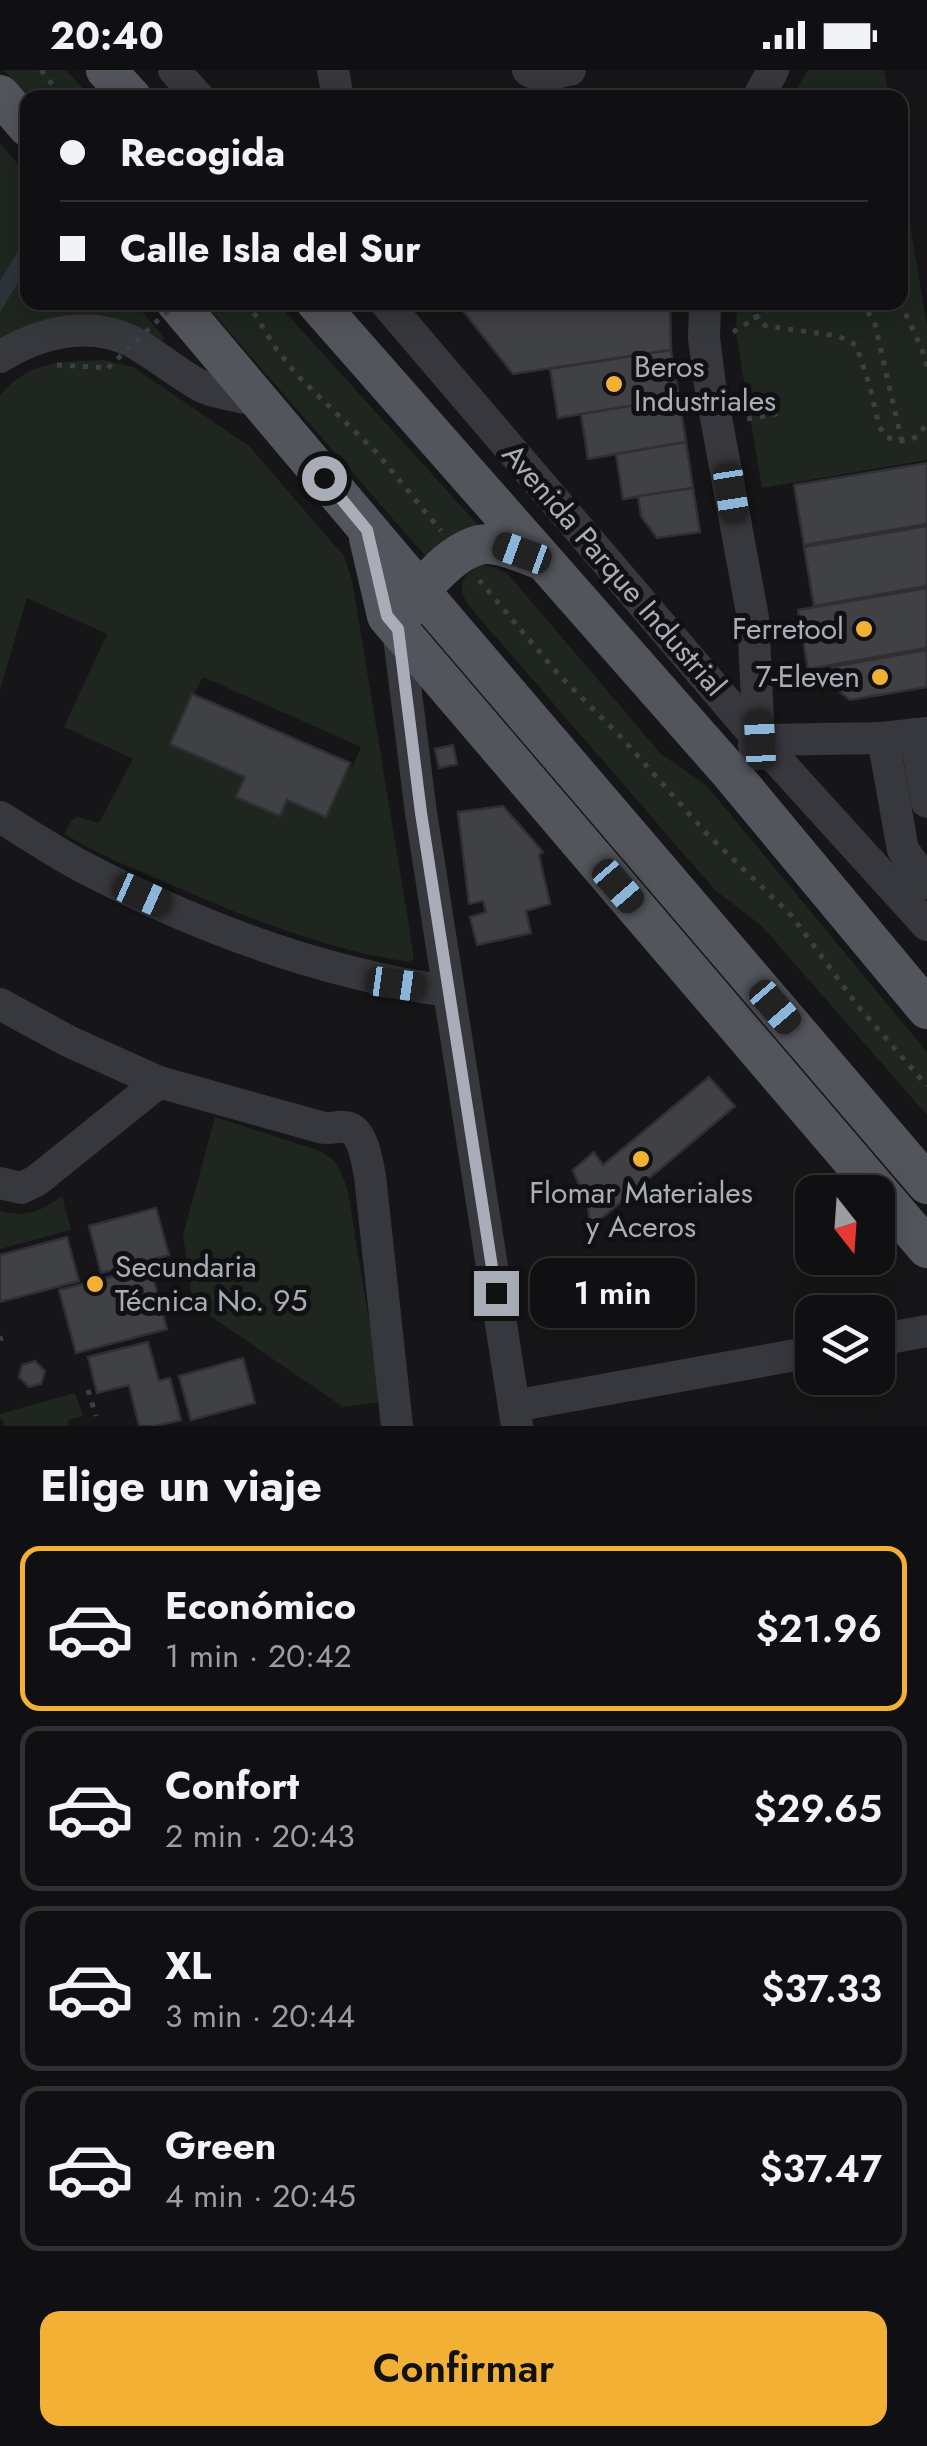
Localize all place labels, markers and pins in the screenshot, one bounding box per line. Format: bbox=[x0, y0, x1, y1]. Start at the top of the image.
place label: Beros Industriales bbox=[634, 345, 776, 422]
marker: Beros Industriales bbox=[603, 373, 625, 395]
place label: Ferretool bbox=[732, 607, 844, 650]
marker: Ferretool bbox=[853, 618, 875, 640]
place label: 7-Eleven bbox=[756, 655, 860, 698]
marker: 7-Eleven bbox=[869, 666, 891, 688]
marker: Flomar Materiales y Aceros bbox=[630, 1148, 652, 1170]
place label: Flomar Materiales y Aceros bbox=[529, 1171, 753, 1248]
place label: Secundaria Técnica No. 95 bbox=[115, 1245, 307, 1322]
marker: Secundaria Técnica No. 95 bbox=[84, 1273, 106, 1295]

